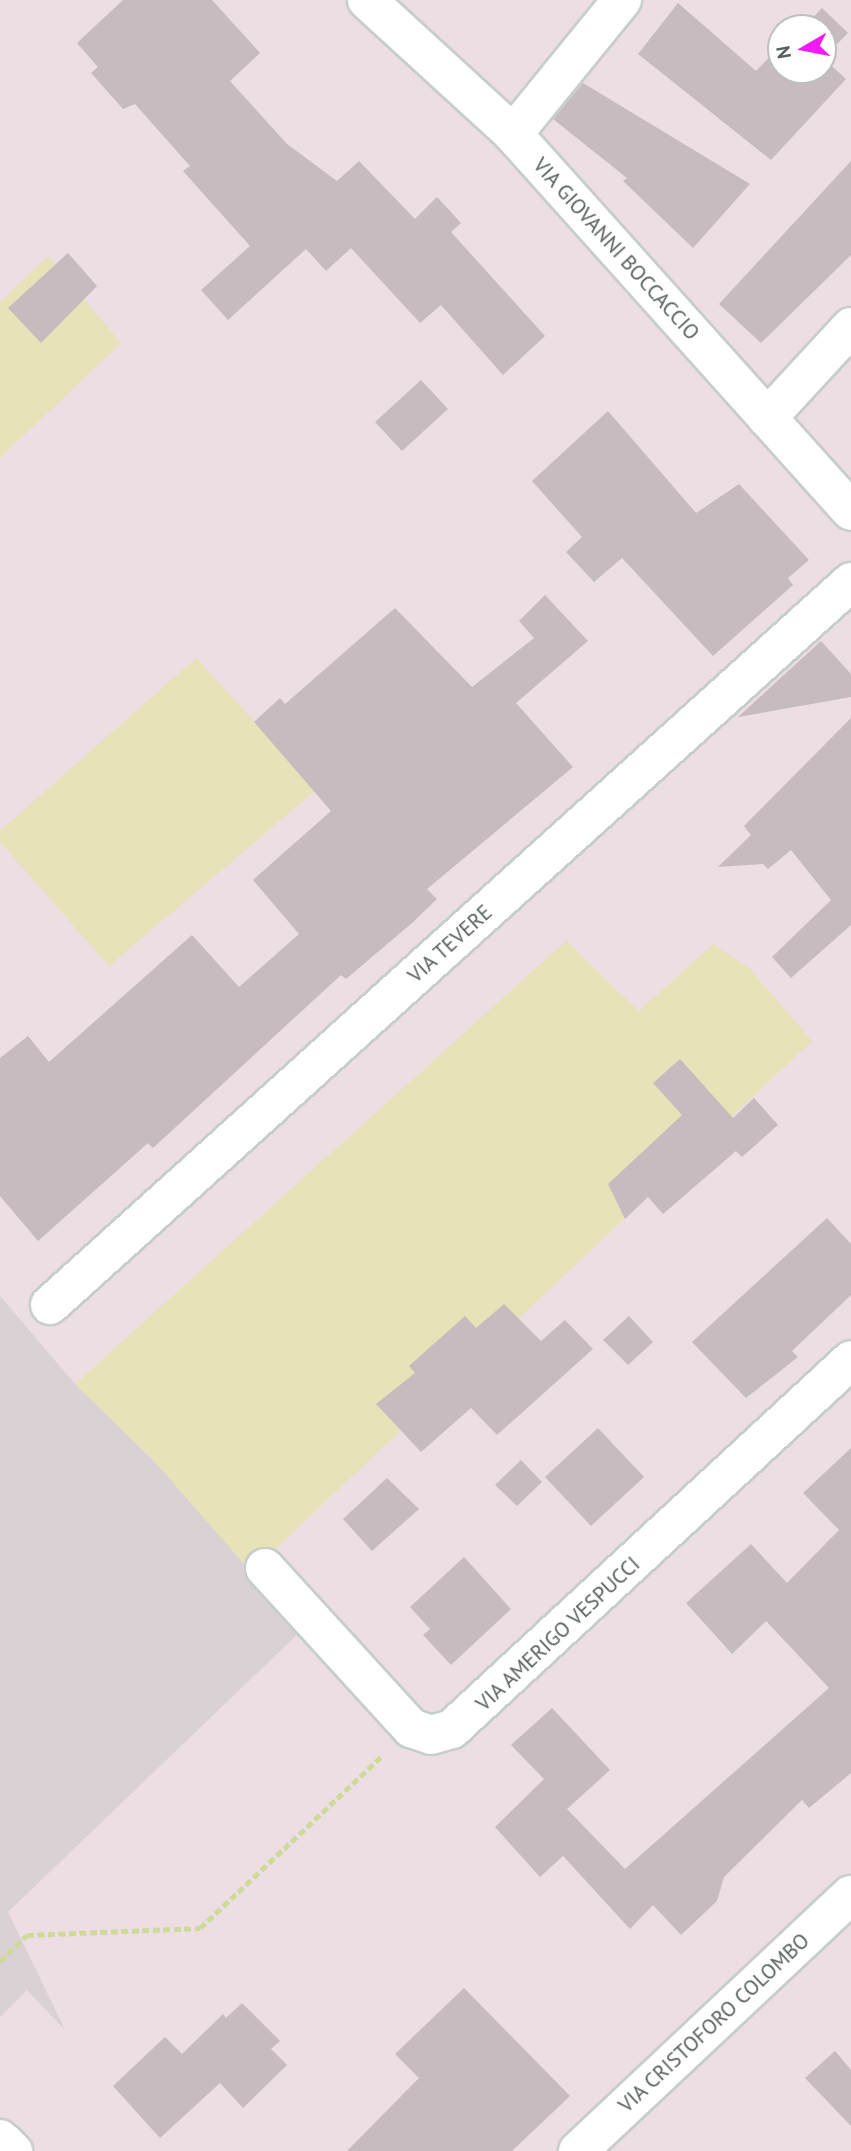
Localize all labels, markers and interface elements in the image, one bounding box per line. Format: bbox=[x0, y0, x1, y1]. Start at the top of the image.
north arrow bbox=[767, 14, 837, 84]
text: N bbox=[770, 44, 796, 61]
street label: VIA GIOVANNI BOCCACCIO bbox=[527, 152, 705, 346]
street label: VIA TEVERE bbox=[402, 899, 498, 989]
street label: VIA AMERIGO VESPUCCI bbox=[470, 1551, 646, 1717]
street label: VIA CRISTOFORO COLOMBO bbox=[613, 1928, 815, 2118]

